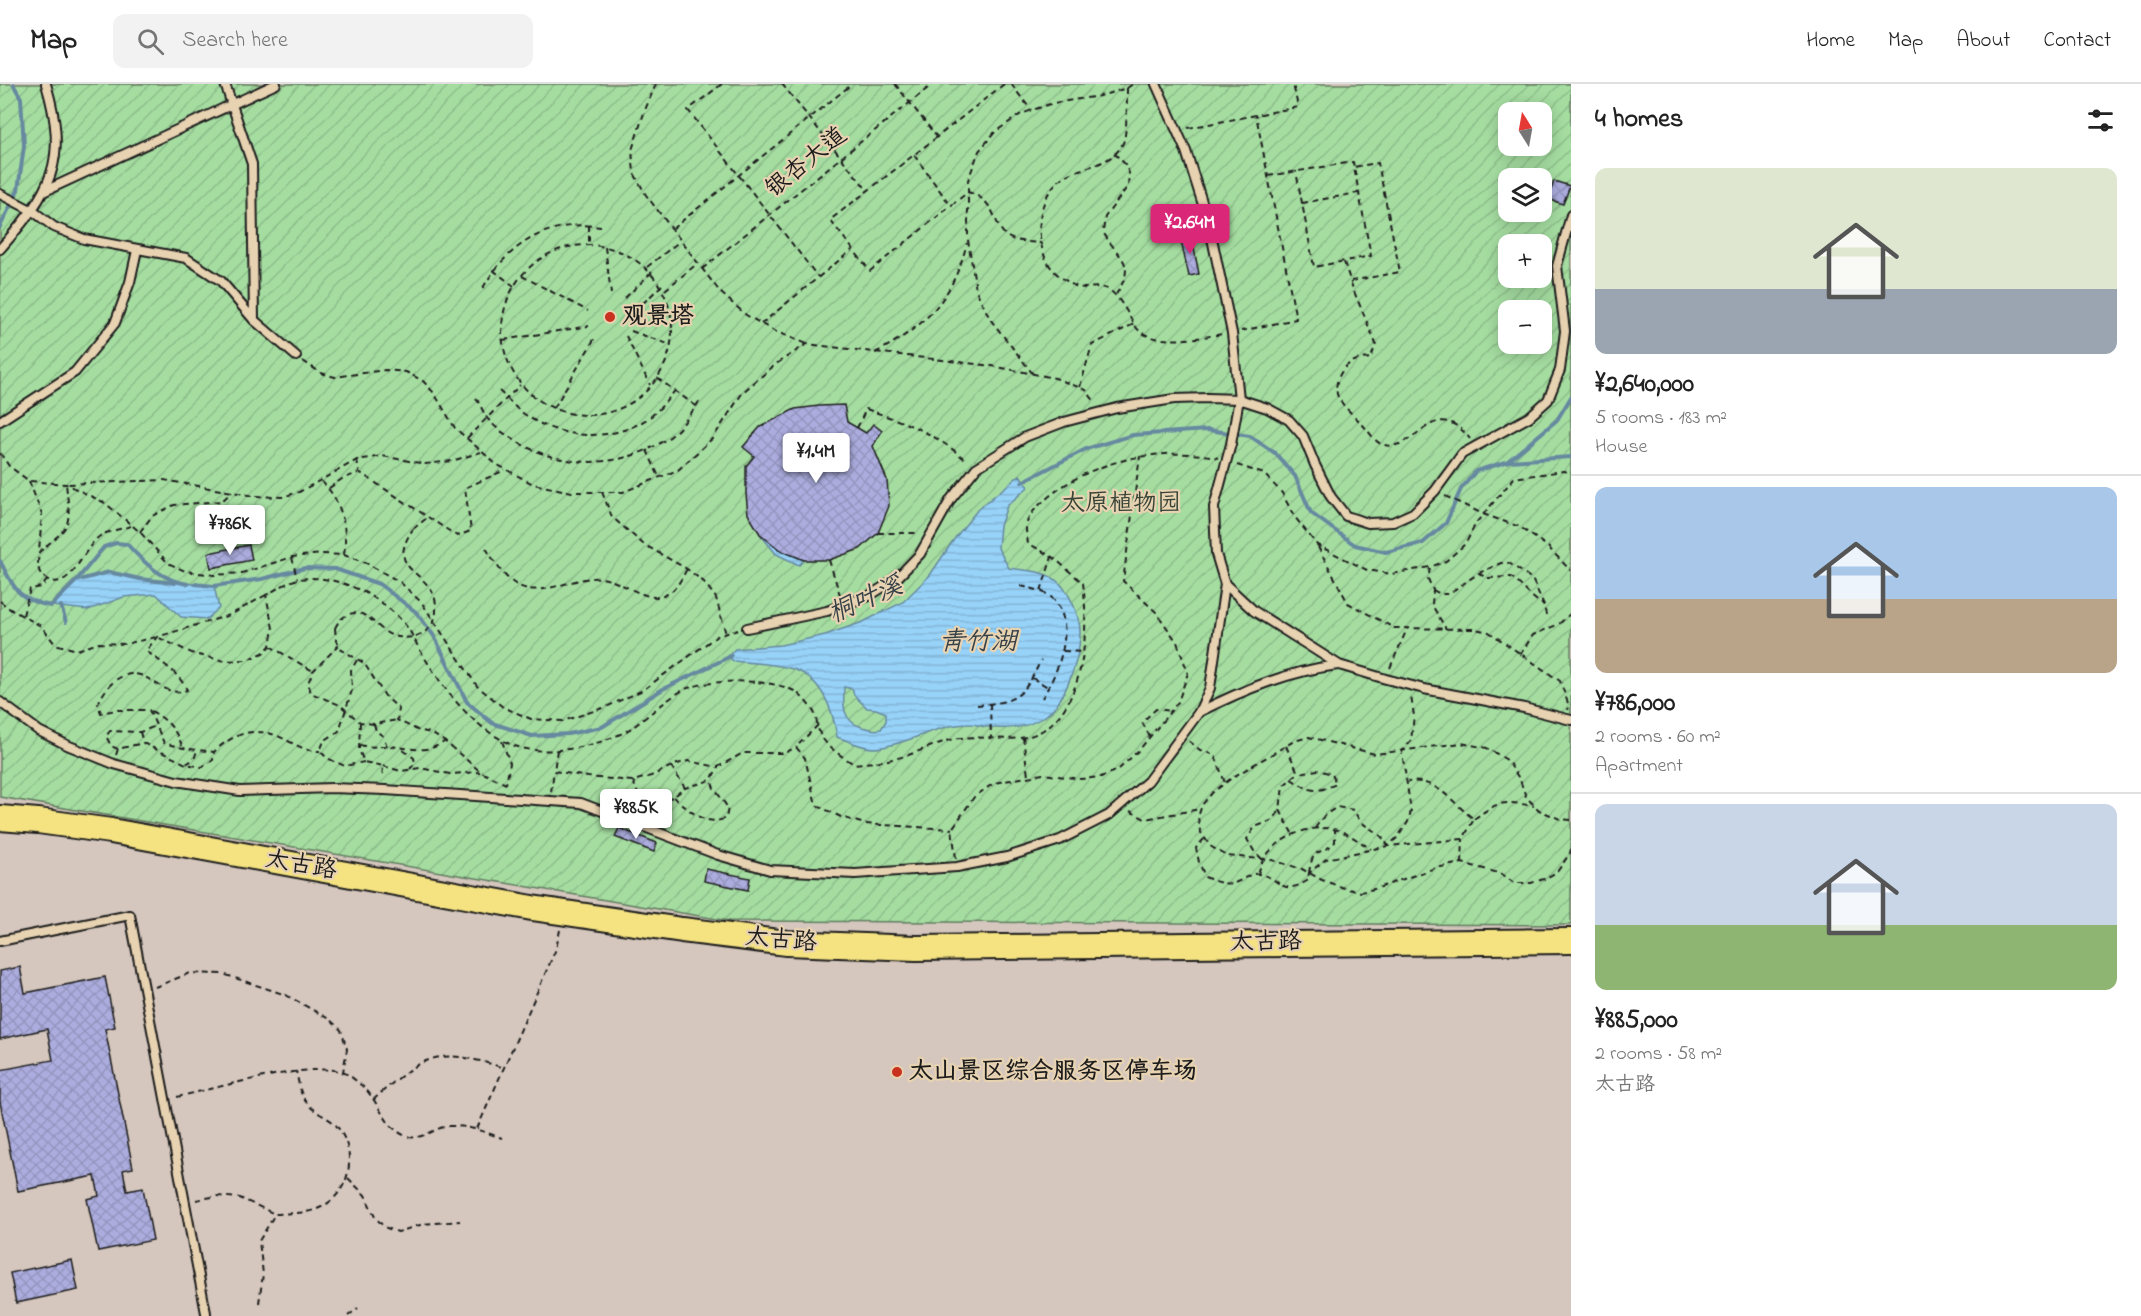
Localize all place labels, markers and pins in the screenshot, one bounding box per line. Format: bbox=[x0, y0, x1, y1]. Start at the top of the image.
pin: ¥2.64M bbox=[1141, 204, 1239, 255]
place label: 观景塔 bbox=[622, 300, 694, 335]
marker: 观景塔 bbox=[603, 310, 617, 324]
pin: ¥1.4M bbox=[774, 433, 858, 484]
pin: ¥786K bbox=[188, 505, 272, 556]
pin: ¥885K bbox=[594, 789, 678, 840]
place label: 太山景区综合服务区停车场 bbox=[909, 1055, 1197, 1090]
marker: 太山景区综合服务区停车场 bbox=[890, 1065, 904, 1079]

